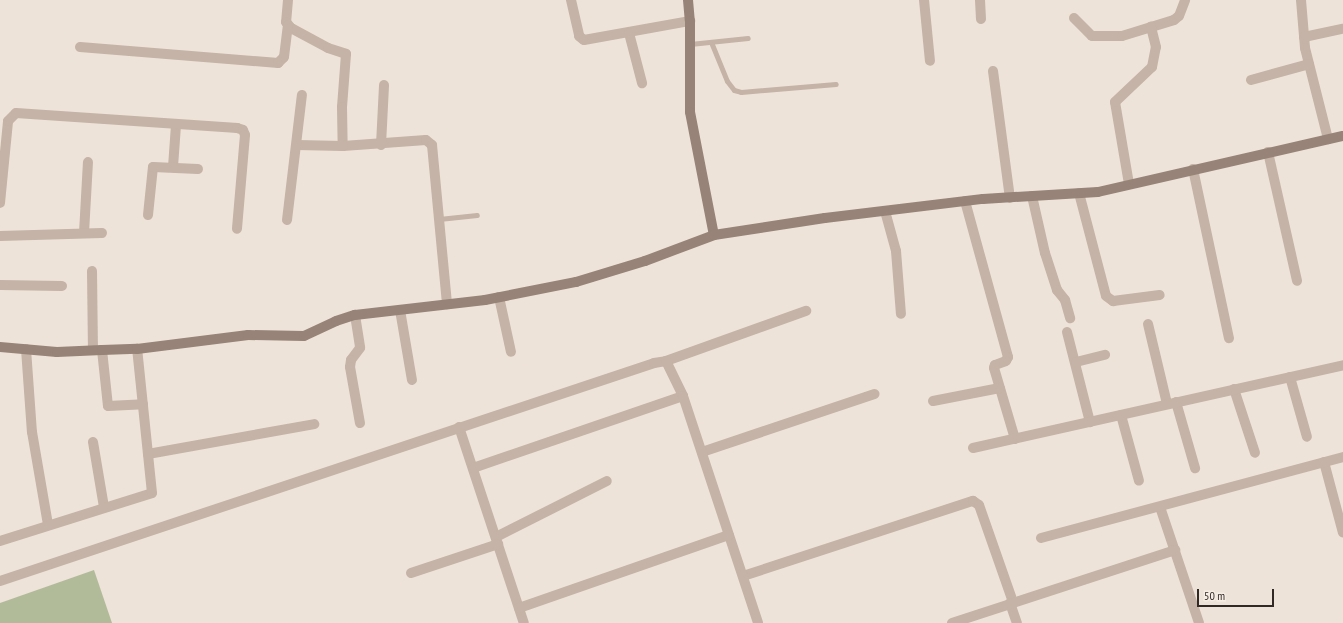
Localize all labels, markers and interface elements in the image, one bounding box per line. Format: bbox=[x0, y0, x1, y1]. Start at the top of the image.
scale bar bbox=[1199, 581, 1276, 607]
text: 50 m bbox=[1204, 588, 1225, 603]

